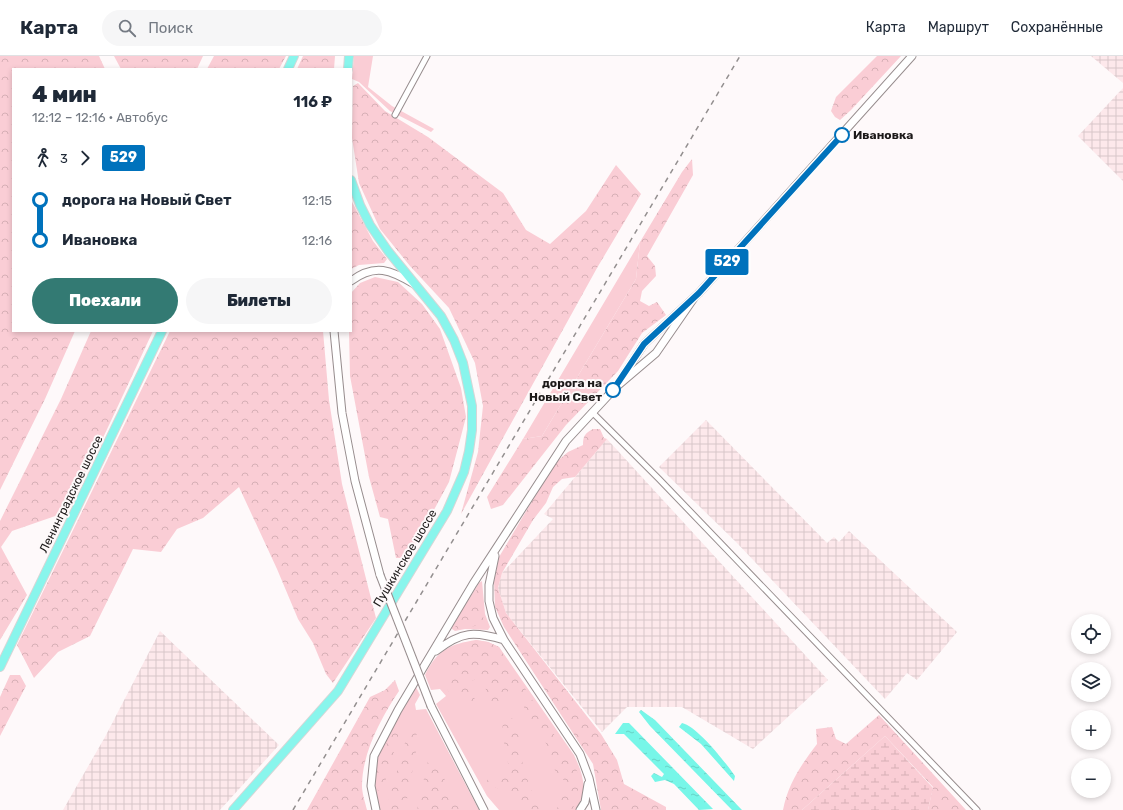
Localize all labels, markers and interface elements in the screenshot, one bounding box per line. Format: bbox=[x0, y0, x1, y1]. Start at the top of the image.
search box bbox=[102, 10, 382, 46]
text: Карта bbox=[20, 16, 78, 39]
icon: search bbox=[116, 17, 138, 39]
text: Поиск bbox=[148, 19, 193, 37]
text: Карта bbox=[866, 19, 906, 36]
text: Маршрут bbox=[928, 19, 989, 36]
text: Сохранённые bbox=[1011, 19, 1103, 36]
text: 4 мин bbox=[32, 81, 97, 108]
text: 116 ₽ bbox=[293, 93, 332, 111]
text: 12:12 – 12:16 · Автобус bbox=[32, 110, 168, 125]
marker: Ивановка bbox=[834, 127, 850, 143]
place label: Ивановка bbox=[853, 128, 913, 142]
icon: walk bbox=[32, 147, 54, 169]
icon: forward bbox=[74, 147, 96, 169]
text: 529 bbox=[110, 149, 137, 166]
text: 3 bbox=[60, 151, 68, 166]
text: дорога на Новый Свет bbox=[62, 191, 231, 209]
text: 12:15 bbox=[302, 193, 332, 208]
text: Ивановка bbox=[62, 231, 137, 249]
text: 12:16 bbox=[302, 233, 332, 248]
line badge: 529 bbox=[704, 249, 750, 275]
text: 529 bbox=[713, 253, 741, 270]
button: Поехали bbox=[32, 278, 178, 324]
button: Билеты bbox=[186, 278, 332, 324]
place label: дорога на Новый Свет bbox=[529, 376, 602, 404]
marker: дорога на Новый Свет bbox=[605, 382, 621, 398]
street label: Ленинградское шоссе bbox=[36, 433, 106, 555]
street label: Пушкинское шоссе bbox=[370, 506, 440, 609]
map controls bbox=[1071, 614, 1111, 798]
button: locate bbox=[1071, 614, 1111, 654]
button: layers bbox=[1071, 662, 1111, 702]
button: + bbox=[1071, 710, 1111, 750]
button: − bbox=[1071, 758, 1111, 798]

